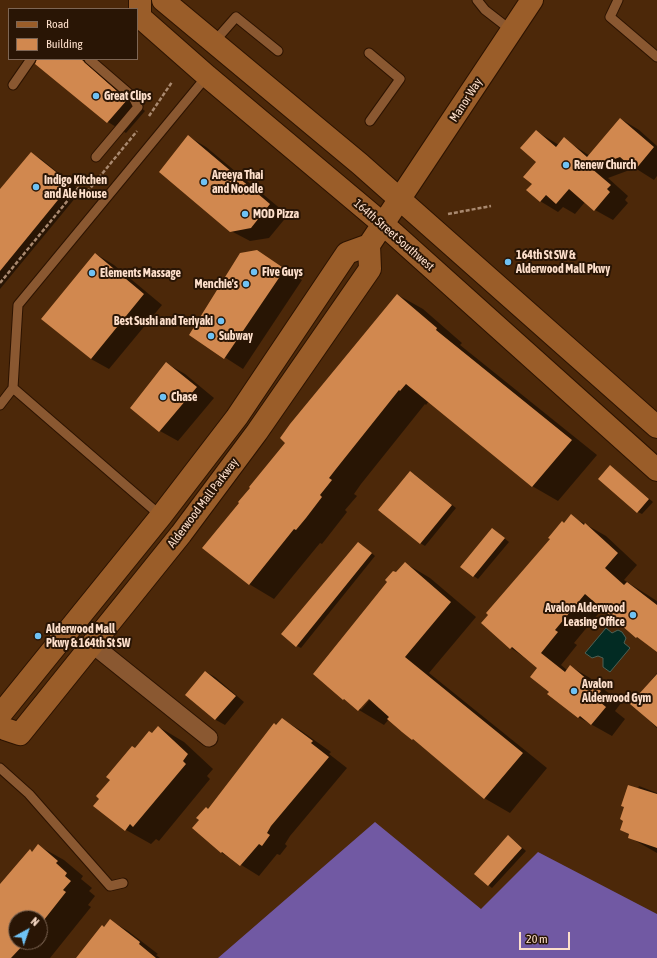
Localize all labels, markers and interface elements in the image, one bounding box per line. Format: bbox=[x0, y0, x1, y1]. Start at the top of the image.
legend bbox=[8, 8, 138, 60]
text: Road bbox=[46, 17, 69, 31]
text: Building bbox=[46, 37, 83, 51]
street label: Manor Way bbox=[447, 75, 485, 125]
place label: Great Clips bbox=[104, 89, 151, 103]
marker: Great Clips bbox=[91, 91, 101, 101]
place label: Renew Church bbox=[574, 158, 636, 172]
marker: Renew Church bbox=[561, 160, 571, 170]
place label: Areeya Thai and Noodle bbox=[212, 168, 263, 196]
place label: Indigo Kitchen and Ale House bbox=[44, 173, 107, 201]
marker: Areeya Thai and Noodle bbox=[199, 177, 209, 187]
marker: Indigo Kitchen and Ale House bbox=[31, 182, 41, 192]
street label: 164th Street Southwest bbox=[351, 196, 437, 274]
place label: MOD Pizza bbox=[253, 207, 299, 221]
marker: MOD Pizza bbox=[240, 209, 250, 219]
place label: 164th St SW & Alderwood Mall Pkwy bbox=[516, 248, 610, 276]
marker: 164th St SW & Alderwood Mall Pkwy bbox=[503, 257, 513, 267]
place label: Five Guys bbox=[262, 265, 303, 279]
place label: Elements Massage bbox=[100, 266, 181, 280]
marker: Five Guys bbox=[249, 267, 259, 277]
marker: Elements Massage bbox=[87, 268, 97, 278]
place label: Menchie's bbox=[194, 277, 238, 291]
marker: Menchie's bbox=[241, 279, 251, 289]
place label: Best Sushi and Teriyaki bbox=[114, 314, 213, 328]
marker: Best Sushi and Teriyaki bbox=[216, 316, 226, 326]
place label: Subway bbox=[219, 329, 253, 343]
marker: Subway bbox=[206, 331, 216, 341]
place label: Chase bbox=[171, 390, 197, 404]
marker: Chase bbox=[158, 392, 168, 402]
street label: Alderwood Mall Parkway bbox=[165, 455, 241, 551]
place label: Avalon Alderwood Leasing Office bbox=[545, 601, 625, 629]
marker: Avalon Alderwood Leasing Office bbox=[628, 610, 638, 620]
place label: Alderwood Mall Pkwy & 164th St SW bbox=[46, 622, 131, 650]
marker: Alderwood Mall Pkwy & 164th St SW bbox=[33, 631, 43, 641]
place label: Avalon Alderwood Gym bbox=[582, 677, 651, 705]
marker: Avalon Alderwood Gym bbox=[569, 686, 579, 696]
north arrow bbox=[8, 910, 48, 950]
text: N bbox=[29, 915, 41, 928]
scale bar bbox=[521, 924, 572, 950]
text: 20 m bbox=[526, 932, 548, 946]

